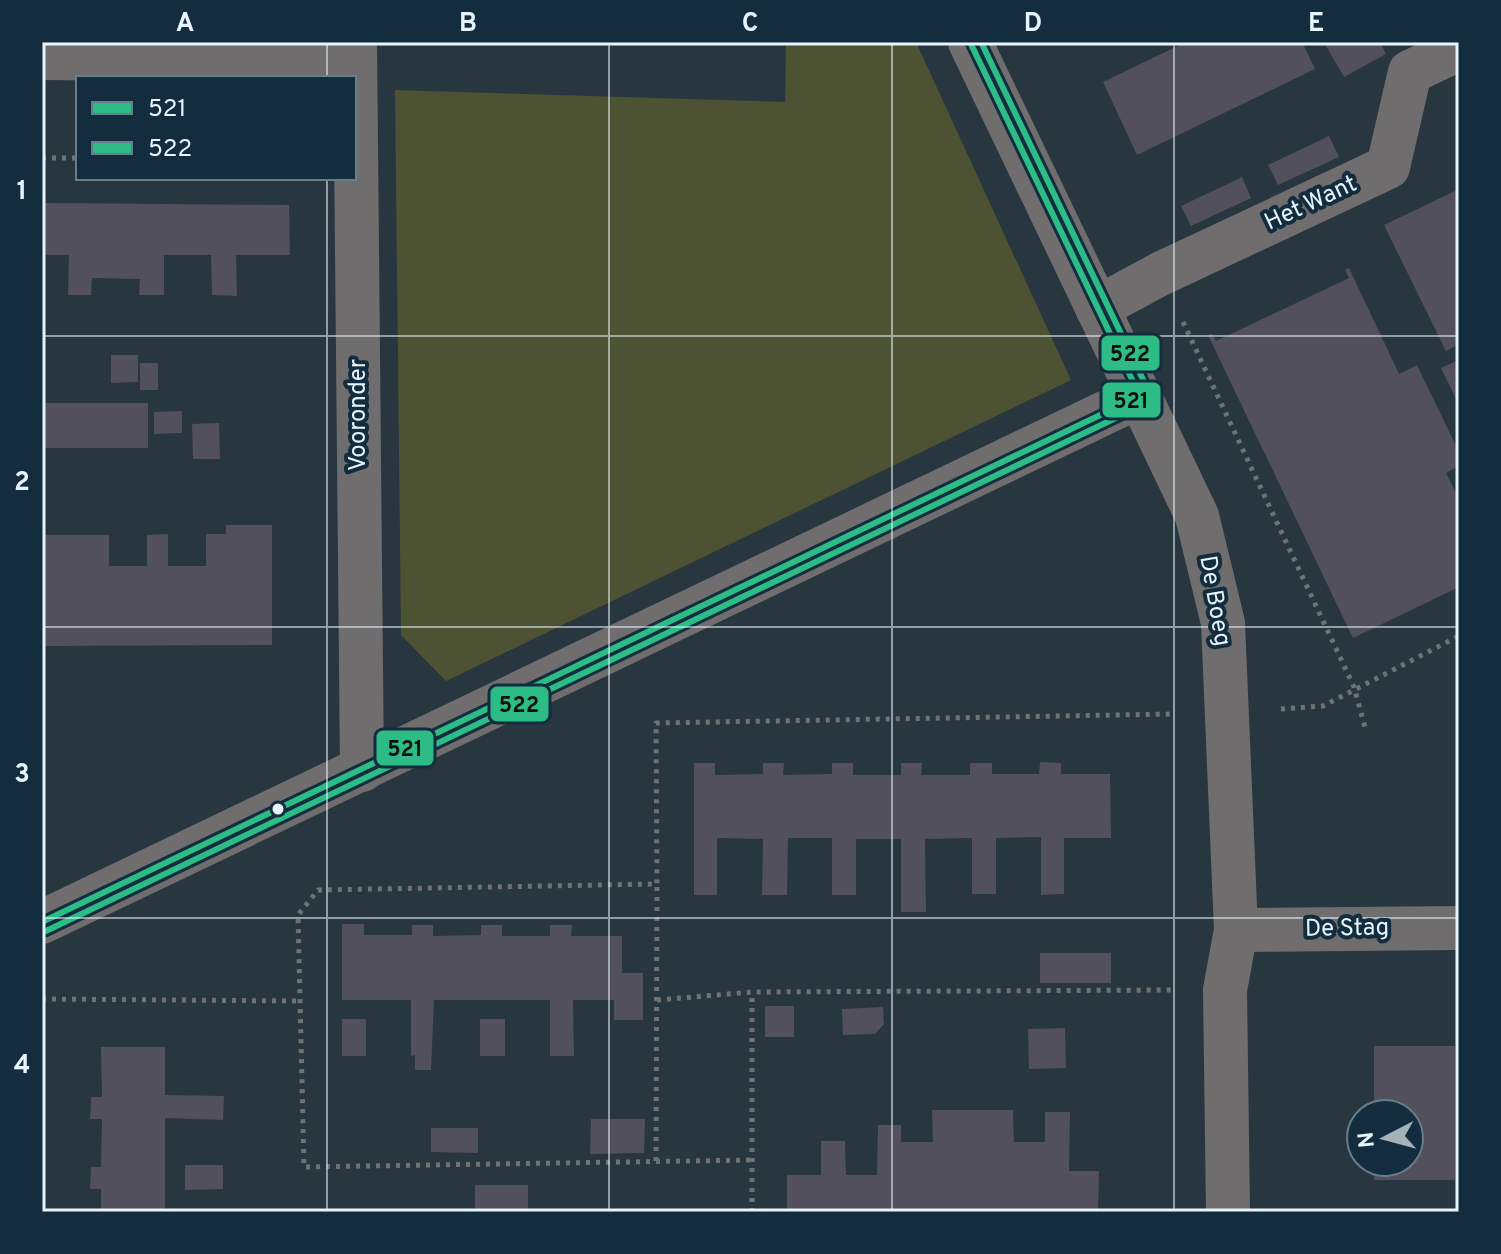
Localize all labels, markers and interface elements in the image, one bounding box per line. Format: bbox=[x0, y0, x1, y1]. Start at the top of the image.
text: A bbox=[176, 8, 194, 41]
text: B bbox=[459, 8, 477, 41]
text: C bbox=[742, 8, 758, 41]
text: D bbox=[1024, 8, 1042, 41]
text: E bbox=[1308, 8, 1324, 41]
legend bbox=[76, 76, 356, 180]
text: 521 bbox=[148, 95, 186, 125]
text: 522 bbox=[148, 135, 192, 165]
street label: Het Want bbox=[1260, 170, 1362, 238]
text: 1 bbox=[17, 176, 27, 209]
line badge: 522 bbox=[1100, 334, 1161, 372]
text: 522 bbox=[1110, 342, 1150, 369]
street label: Vooronder bbox=[344, 359, 374, 471]
line badge: 521 bbox=[1101, 381, 1162, 419]
text: 521 bbox=[1113, 389, 1149, 416]
text: 2 bbox=[14, 467, 30, 500]
street label: De Boeg bbox=[1191, 553, 1237, 649]
line badge: 522 bbox=[489, 685, 550, 723]
text: 522 bbox=[499, 693, 539, 720]
line badge: 521 bbox=[375, 729, 435, 767]
text: 521 bbox=[387, 737, 423, 764]
text: 3 bbox=[14, 759, 30, 792]
unlabelled marker bbox=[270, 801, 286, 817]
street label: De Stag bbox=[1305, 913, 1389, 945]
text: 4 bbox=[14, 1050, 30, 1083]
north arrow bbox=[1345, 1098, 1425, 1178]
text: N bbox=[1353, 1131, 1382, 1149]

